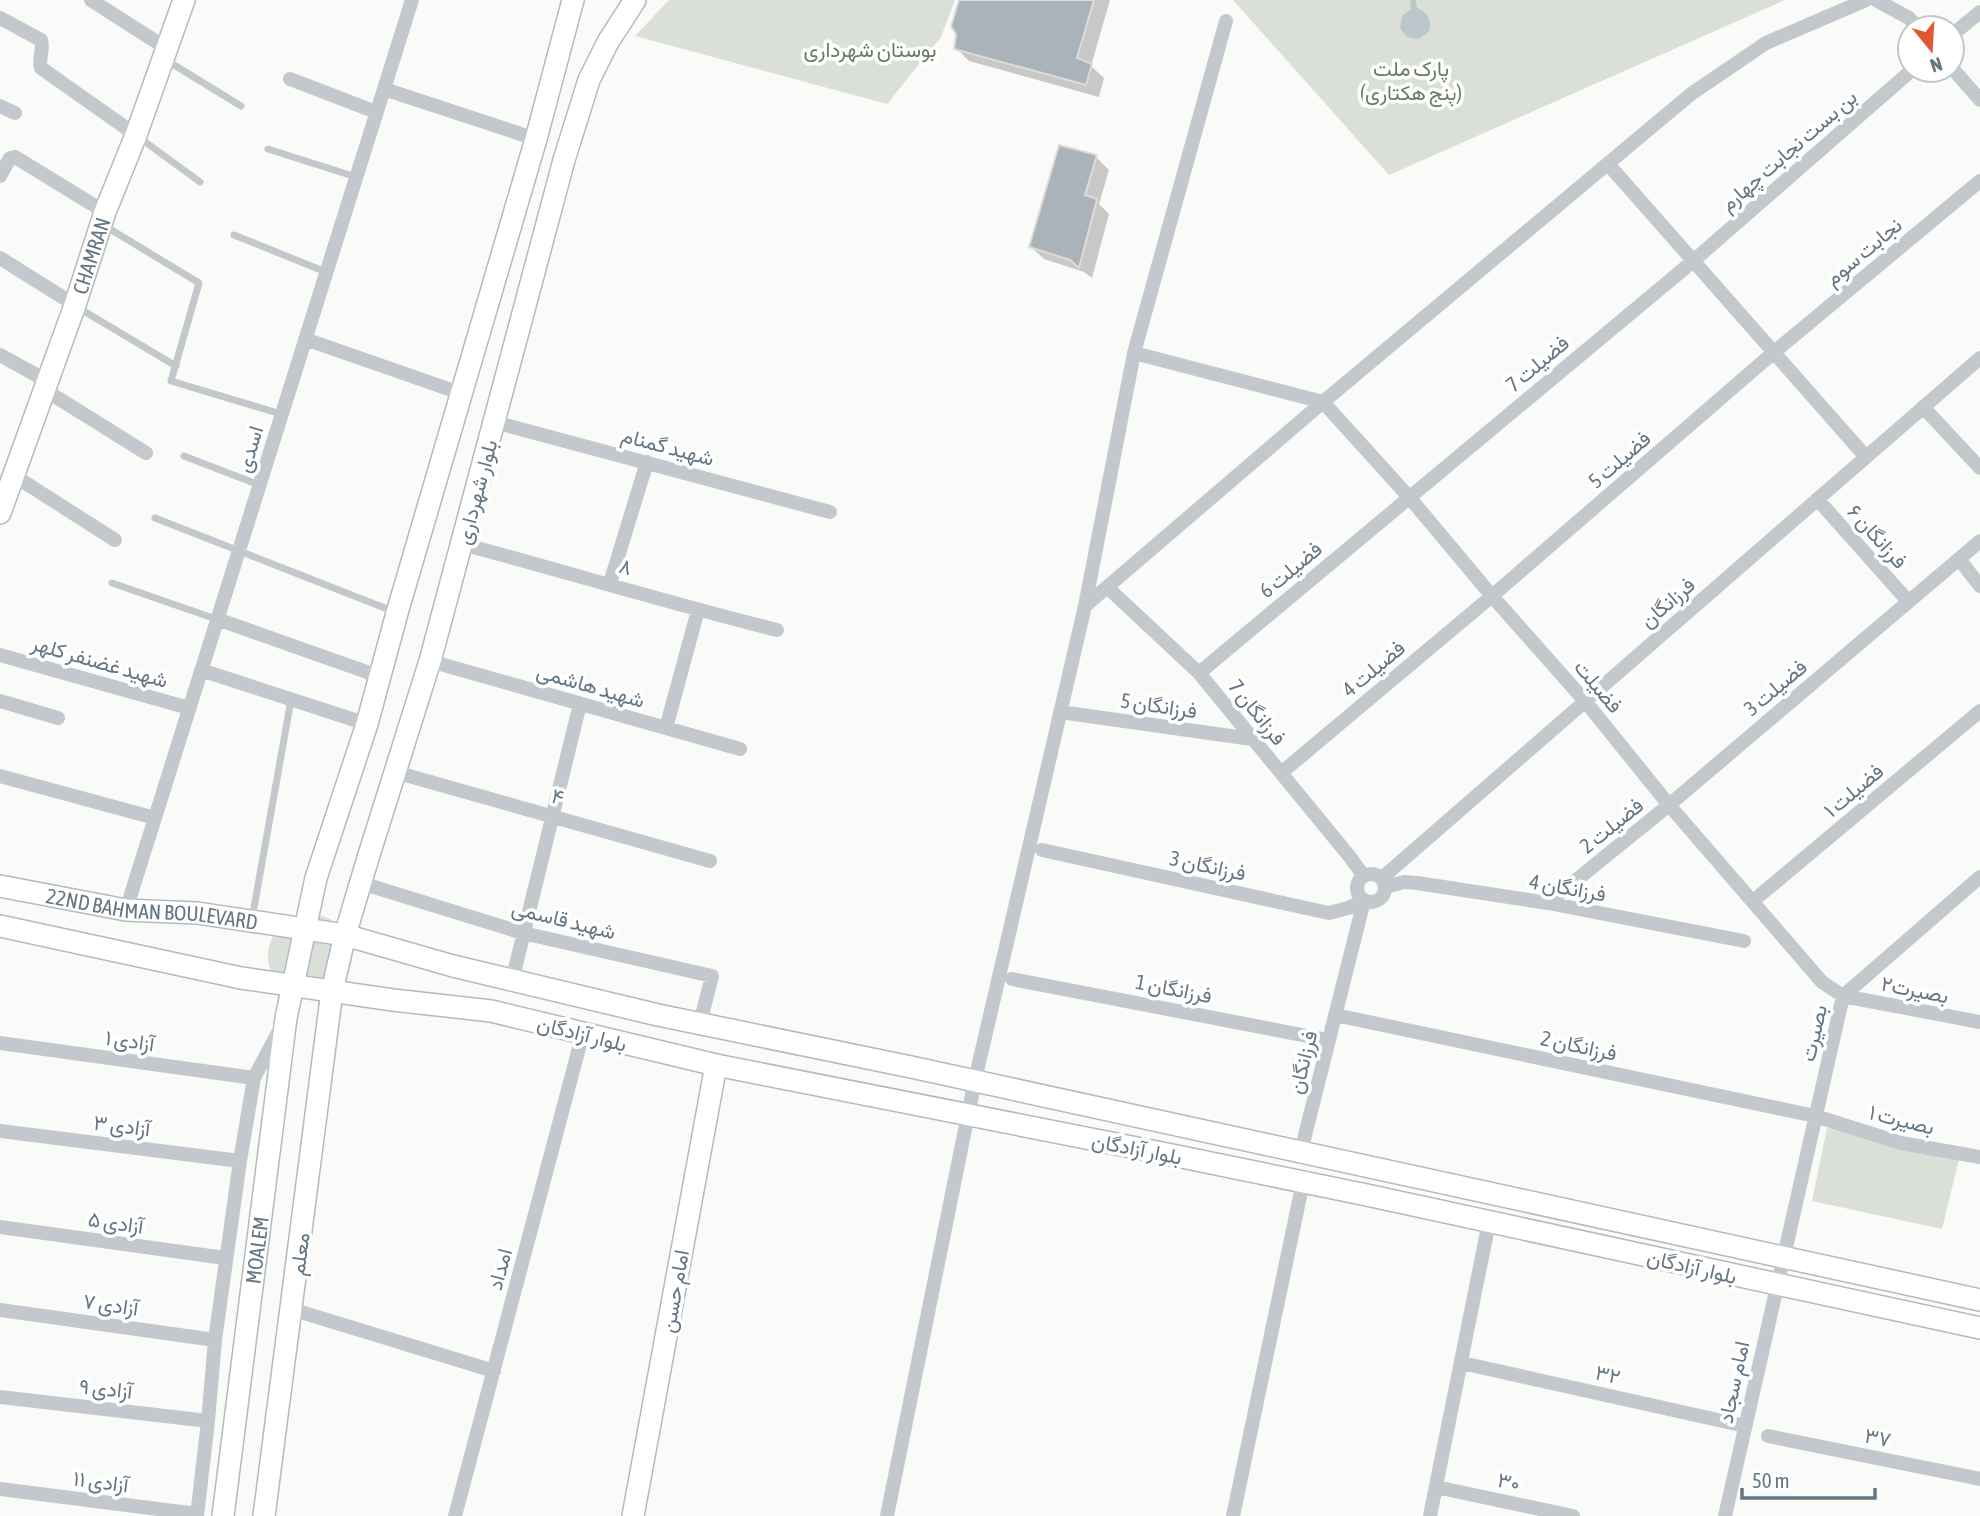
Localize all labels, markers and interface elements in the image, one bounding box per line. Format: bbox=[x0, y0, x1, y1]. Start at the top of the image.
north arrow bbox=[1896, 14, 1966, 84]
park label: بوستان شهرداری bbox=[803, 37, 937, 63]
text: N bbox=[1928, 53, 1945, 77]
park label: پارک ملت (پنج هکتاری) bbox=[1360, 56, 1462, 107]
street label: بن بست نجابت چهارم bbox=[1715, 84, 1863, 218]
street label: نجابت سوم bbox=[1820, 212, 1908, 292]
street label: CHAMRAN bbox=[67, 214, 115, 297]
street label: فضیلت 7 bbox=[1501, 330, 1574, 397]
street label: شهید گمنام bbox=[618, 422, 717, 473]
street label: اسدی bbox=[231, 423, 268, 475]
street label: فضیلت 5 bbox=[1583, 426, 1656, 493]
street label: بلوار شهرداری bbox=[450, 437, 503, 548]
street label: فرزانگان ۶ bbox=[1842, 499, 1913, 574]
street label: فضیلت 6 bbox=[1254, 536, 1327, 603]
street label: ۸ bbox=[617, 553, 635, 579]
street label: فرزانگان bbox=[1635, 572, 1701, 634]
street label: شهید غضنفر کلهر bbox=[28, 630, 171, 694]
street label: فضیلت 4 bbox=[1337, 635, 1410, 702]
street label: فضیلت 3 bbox=[1739, 654, 1812, 721]
street label: فضیلت bbox=[1569, 655, 1628, 718]
street label: شهید هاشمی bbox=[534, 658, 648, 714]
street label: فرزانگان 7 bbox=[1223, 674, 1292, 751]
street label: فرزانگان 5 bbox=[1119, 688, 1199, 724]
street label: فضیلت ۱ bbox=[1818, 758, 1888, 823]
street label: ۴ bbox=[549, 783, 567, 809]
street label: فضیلت 2 bbox=[1575, 792, 1648, 858]
street label: فرزانگان 3 bbox=[1167, 845, 1248, 887]
street label: فرزانگان 4 bbox=[1528, 868, 1608, 907]
street label: 22ND BAHMAN BOULEVARD bbox=[44, 883, 259, 934]
street label: شهید قاسمی bbox=[509, 894, 618, 945]
street label: فرزانگان 1 bbox=[1133, 969, 1214, 1009]
street label: بصیرت۲ bbox=[1879, 971, 1951, 1009]
street label: بصیرت bbox=[1795, 1002, 1833, 1064]
street label: بلوار آزادگان bbox=[534, 1010, 629, 1058]
street label: آزادی ۱ bbox=[104, 1025, 158, 1058]
street label: فرزانگان 2 bbox=[1538, 1025, 1619, 1067]
street label: فرزانگان bbox=[1283, 1028, 1323, 1097]
street label: بصیرت ۱ bbox=[1866, 1099, 1937, 1141]
street label: آزادی ۳ bbox=[92, 1110, 154, 1143]
street label: بلوار آزادگان bbox=[1089, 1127, 1184, 1170]
street label: آزادی ۵ bbox=[87, 1206, 147, 1240]
street label: MOALEM bbox=[240, 1215, 273, 1285]
street label: معلم bbox=[284, 1231, 317, 1277]
street label: بلوار آزادگان bbox=[1644, 1244, 1739, 1290]
street label: امداد bbox=[482, 1246, 516, 1292]
street label: امام حسن bbox=[655, 1248, 696, 1335]
street label: آزادی ۷ bbox=[82, 1288, 142, 1322]
street label: امام سجاد bbox=[1713, 1339, 1756, 1426]
street label: ۳۲ bbox=[1593, 1360, 1623, 1388]
street label: آزادی ۹ bbox=[78, 1373, 136, 1405]
street label: ۳۷ bbox=[1863, 1423, 1893, 1451]
scale bar bbox=[1742, 1456, 1875, 1500]
street label: آزادی ۱۱ bbox=[72, 1466, 132, 1499]
street label: ۳۰ bbox=[1495, 1467, 1523, 1495]
text: 50 m bbox=[1752, 1468, 1790, 1492]

